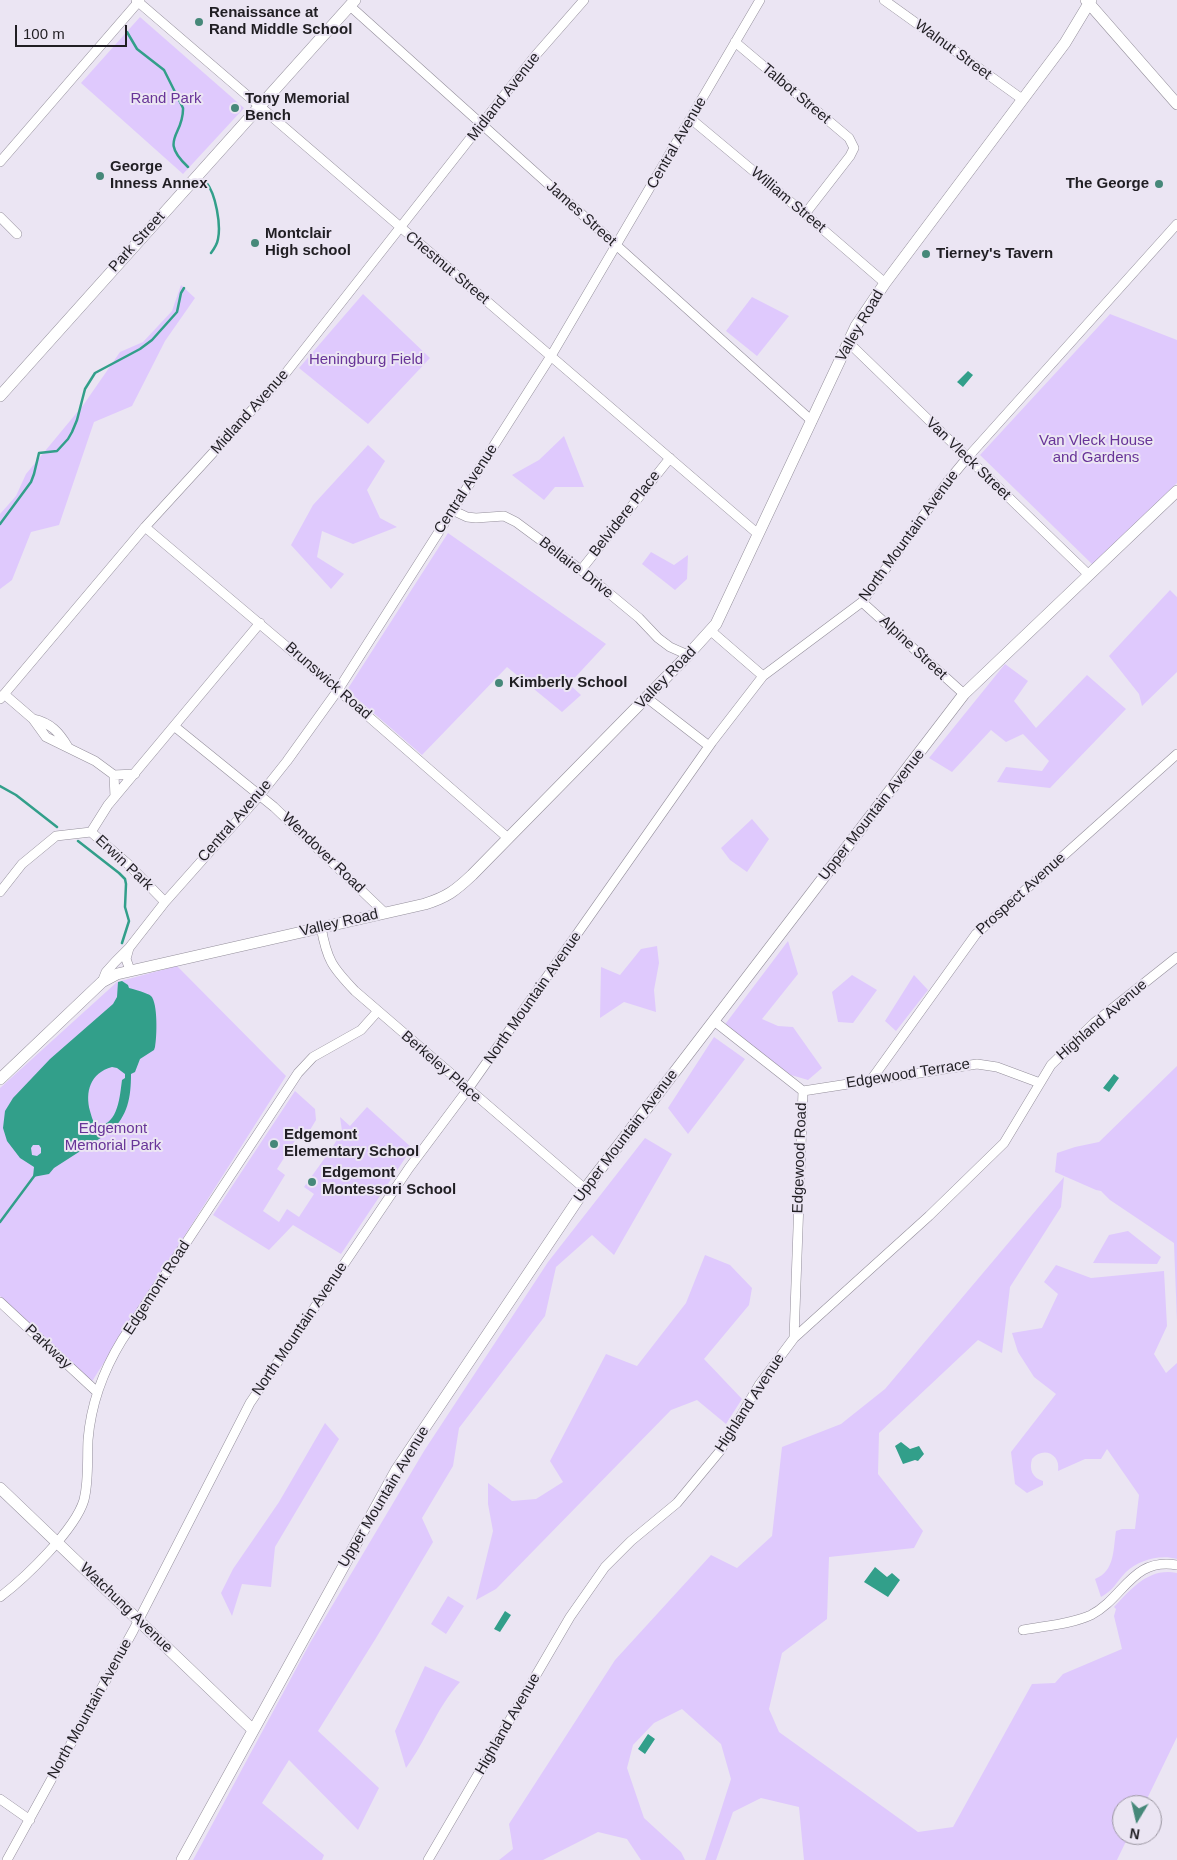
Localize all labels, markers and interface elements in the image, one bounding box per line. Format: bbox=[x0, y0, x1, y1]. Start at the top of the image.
place label: Renaissance at Rand Middle School bbox=[209, 4, 352, 39]
scale bar bbox=[18, 15, 130, 47]
marker: Renaissance at Rand Middle School bbox=[193, 16, 205, 28]
street label: Walnut Street bbox=[911, 16, 995, 84]
text: 100 m bbox=[23, 25, 65, 42]
street label: Midland Avenue bbox=[464, 49, 544, 145]
street label: Talbot Street bbox=[758, 60, 834, 128]
park label: Rand Park bbox=[131, 90, 201, 108]
place label: Tony Memorial Bench bbox=[245, 90, 350, 125]
street label: Central Avenue bbox=[643, 94, 711, 192]
marker: Tony Memorial Bench bbox=[229, 102, 241, 114]
place label: George Inness Annex bbox=[110, 158, 208, 193]
street label: William Street bbox=[747, 163, 829, 237]
marker: George Inness Annex bbox=[94, 170, 106, 182]
place label: The George bbox=[1066, 175, 1149, 193]
street label: James Street bbox=[542, 178, 620, 250]
marker: The George bbox=[1153, 178, 1165, 190]
street label: Park Street bbox=[105, 208, 169, 276]
place label: Montclair High school bbox=[265, 225, 351, 260]
street label: Chestnut Street bbox=[401, 228, 493, 308]
marker: Montclair High school bbox=[249, 237, 261, 249]
place label: Tierney's Tavern bbox=[936, 245, 1053, 263]
marker: Tierney's Tavern bbox=[920, 248, 932, 260]
street label: Valley Road bbox=[832, 287, 888, 365]
park label: Heningburg Field bbox=[309, 351, 423, 369]
street label: Midland Avenue bbox=[207, 366, 293, 458]
street label: Van Vleck Street bbox=[922, 414, 1014, 504]
park label: Van Vleck House and Gardens bbox=[1039, 432, 1153, 467]
street label: Central Avenue bbox=[430, 441, 502, 537]
street label: Belvidere Place bbox=[586, 467, 664, 561]
street label: North Mountain Avenue bbox=[855, 467, 963, 605]
street label: Bellaire Drive bbox=[535, 533, 617, 603]
street label: Alpine Street bbox=[875, 612, 951, 684]
street label: Brunswick Road bbox=[281, 639, 375, 723]
street label: Valley Road bbox=[632, 643, 700, 713]
place label: Kimberly School bbox=[509, 674, 627, 692]
marker: Kimberly School bbox=[493, 677, 505, 689]
street label: Upper Mountain Avenue bbox=[815, 746, 929, 884]
street label: Central Avenue bbox=[194, 776, 276, 866]
street label: Wendover Road bbox=[278, 809, 368, 897]
street label: Erwin Park bbox=[91, 832, 157, 894]
street label: Prospect Avenue bbox=[973, 849, 1069, 939]
street label: Valley Road bbox=[298, 905, 380, 941]
street label: North Mountain Avenue bbox=[481, 928, 585, 1068]
street label: Highland Avenue bbox=[1053, 976, 1151, 1064]
street label: Berkeley Place bbox=[397, 1027, 485, 1107]
street label: Edgewood Terrace bbox=[845, 1055, 971, 1093]
street label: Upper Mountain Avenue bbox=[570, 1066, 682, 1206]
street label: Edgewood Road bbox=[789, 1102, 811, 1214]
park label: Edgemont Memorial Park bbox=[65, 1120, 161, 1155]
place label: Edgemont Elementary School bbox=[284, 1126, 419, 1161]
marker: Edgemont Elementary School bbox=[268, 1138, 280, 1150]
place label: Edgemont Montessori School bbox=[322, 1164, 456, 1199]
marker: Edgemont Montessori School bbox=[306, 1176, 318, 1188]
street label: Edgemont Road bbox=[120, 1238, 194, 1338]
street label: North Mountain Avenue bbox=[249, 1259, 351, 1399]
street label: Parkway bbox=[21, 1321, 75, 1373]
street label: Highland Avenue bbox=[711, 1350, 789, 1456]
street label: Upper Mountain Avenue bbox=[335, 1423, 433, 1571]
street label: Watchung Avenue bbox=[76, 1559, 176, 1657]
street label: North Mountain Avenue bbox=[44, 1636, 136, 1782]
street label: Highland Avenue bbox=[472, 1670, 544, 1778]
north arrow bbox=[1112, 1795, 1162, 1845]
text: N bbox=[1129, 1825, 1141, 1843]

